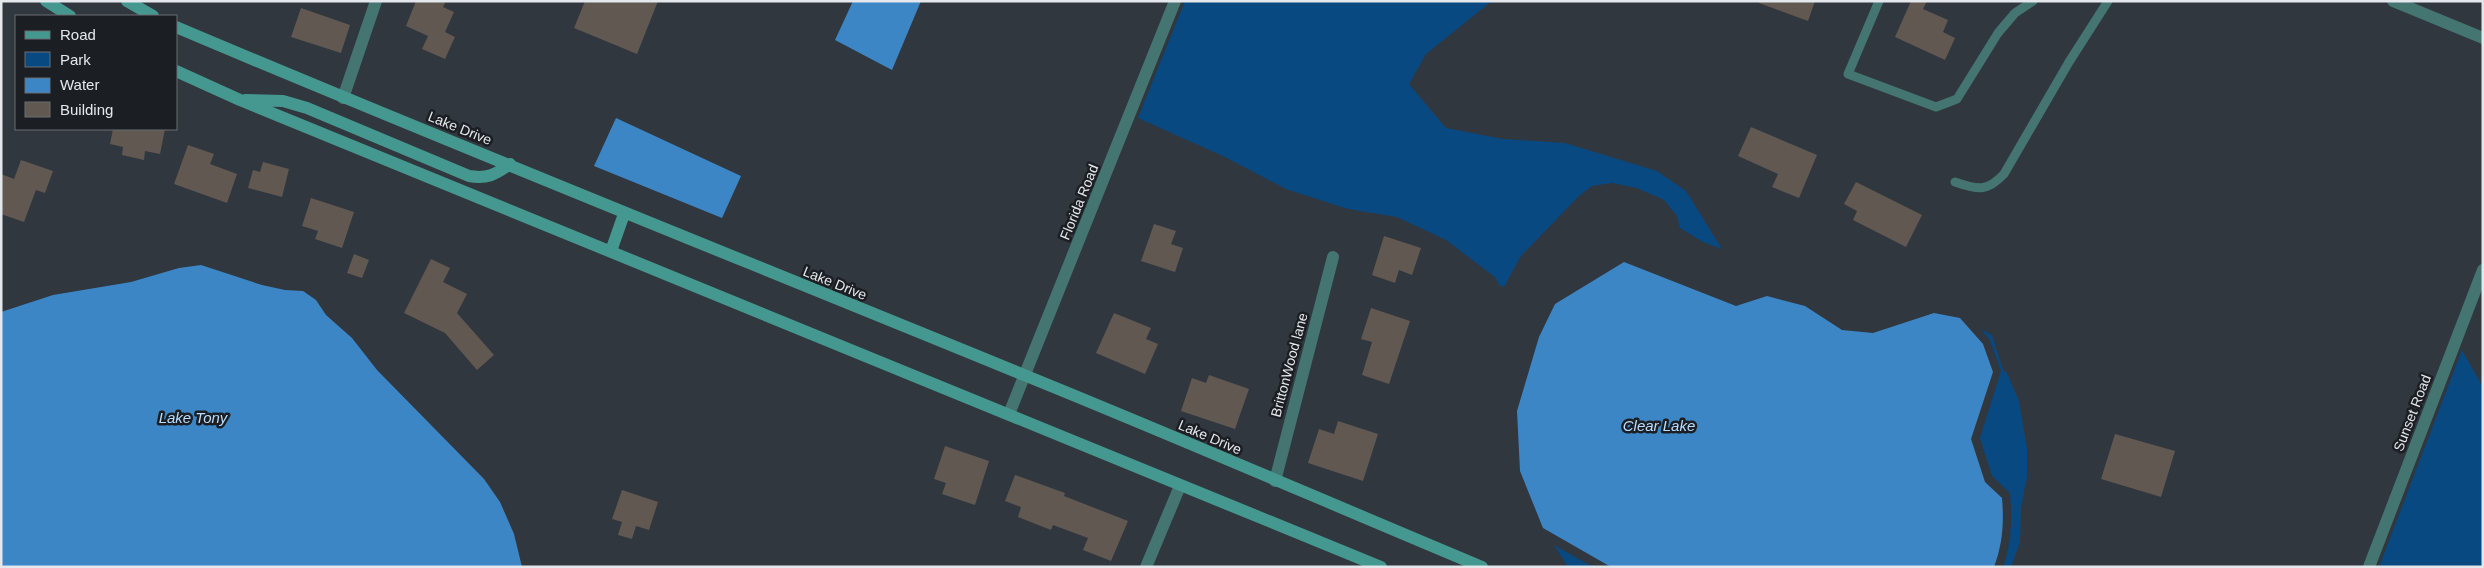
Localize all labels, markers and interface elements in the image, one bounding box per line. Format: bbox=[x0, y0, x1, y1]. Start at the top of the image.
legend bbox=[15, 15, 178, 130]
text: Road bbox=[60, 26, 96, 43]
text: Park bbox=[60, 51, 91, 68]
text: Water bbox=[60, 76, 99, 93]
text: Building bbox=[60, 101, 113, 118]
street label: Lake Drive bbox=[426, 108, 494, 148]
street label: Florida Road bbox=[1057, 162, 1101, 242]
street label: Lake Drive bbox=[801, 263, 869, 303]
street label: BrittonWood lane bbox=[1267, 311, 1311, 419]
street label: Sunset Road bbox=[2390, 372, 2434, 454]
water label: Lake Tony bbox=[159, 409, 229, 426]
street label: Lake Drive bbox=[1176, 417, 1244, 458]
water label: Clear Lake bbox=[1623, 417, 1695, 434]

